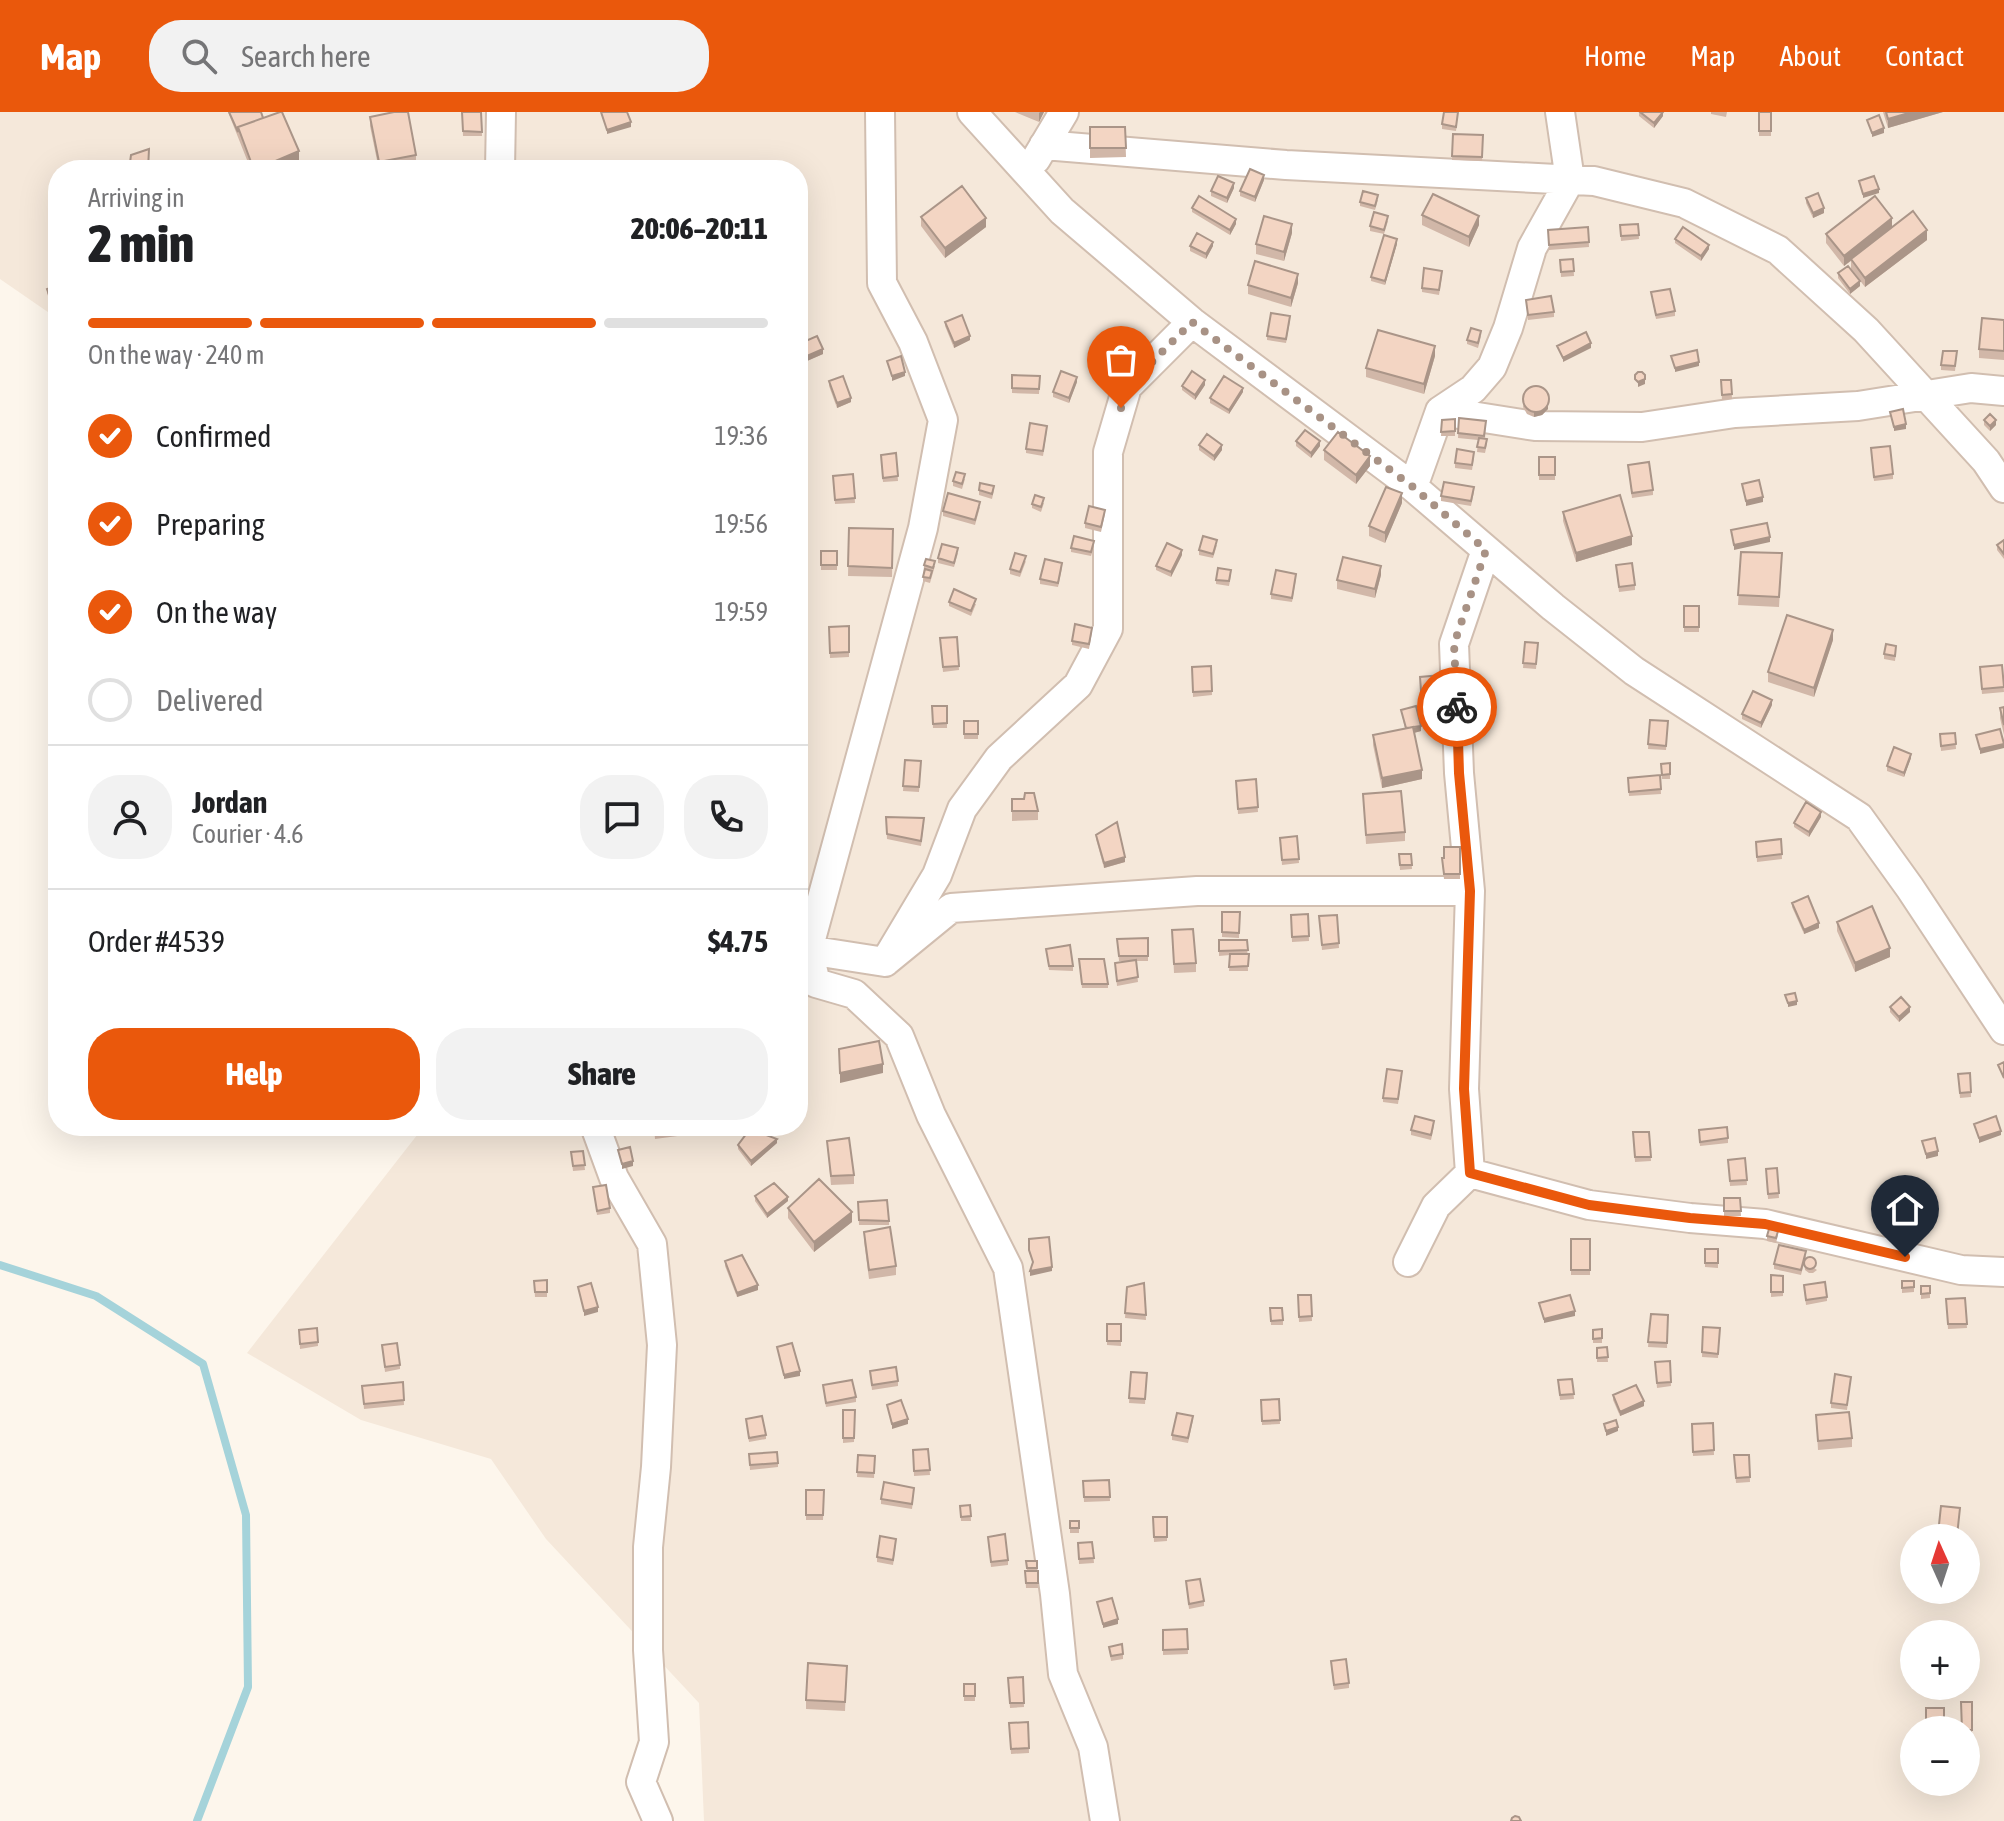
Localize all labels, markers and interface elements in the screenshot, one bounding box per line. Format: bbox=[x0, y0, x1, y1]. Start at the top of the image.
search box bbox=[149, 20, 709, 92]
icon: search bbox=[177, 34, 221, 78]
text: Map bbox=[40, 35, 101, 78]
text: Search here bbox=[241, 39, 371, 73]
text: Home bbox=[1584, 40, 1646, 72]
text: Map bbox=[1690, 40, 1735, 72]
text: About bbox=[1779, 40, 1841, 72]
text: Contact bbox=[1885, 40, 1964, 72]
text: Arriving in bbox=[88, 183, 185, 213]
text: 20:06–20:11 bbox=[631, 211, 768, 245]
text: 2 min bbox=[88, 213, 194, 273]
pin bbox=[1087, 326, 1155, 408]
icon: bag bbox=[1099, 338, 1143, 382]
text: On the way · 240 m bbox=[88, 340, 265, 370]
icon: check bbox=[88, 414, 132, 458]
text: Confirmed bbox=[156, 419, 271, 453]
text: 19:36 bbox=[714, 421, 768, 451]
icon: check bbox=[88, 502, 132, 546]
text: Preparing bbox=[156, 507, 265, 541]
text: 19:56 bbox=[714, 509, 768, 539]
icon: check bbox=[88, 590, 132, 634]
text: On the way bbox=[156, 595, 277, 629]
text: 19:59 bbox=[714, 597, 768, 627]
courier bbox=[1417, 667, 1497, 747]
text: Delivered bbox=[156, 683, 264, 717]
icon: bike bbox=[1435, 685, 1479, 729]
button: person bbox=[88, 775, 172, 859]
button: chat bbox=[580, 775, 664, 859]
button: phone bbox=[684, 775, 768, 859]
text: Jordan bbox=[192, 785, 267, 819]
text: Courier · 4.6 bbox=[192, 819, 303, 849]
text: Order #4539 bbox=[88, 924, 225, 958]
text: $4.75 bbox=[708, 924, 768, 958]
button: Help bbox=[88, 1028, 420, 1120]
button: Share bbox=[436, 1028, 768, 1120]
pin bbox=[1871, 1175, 1939, 1257]
icon: home bbox=[1883, 1187, 1927, 1231]
north arrow bbox=[1900, 1524, 1980, 1604]
map controls bbox=[1900, 1524, 1980, 1796]
button: + bbox=[1900, 1620, 1980, 1700]
button: − bbox=[1900, 1716, 1980, 1796]

